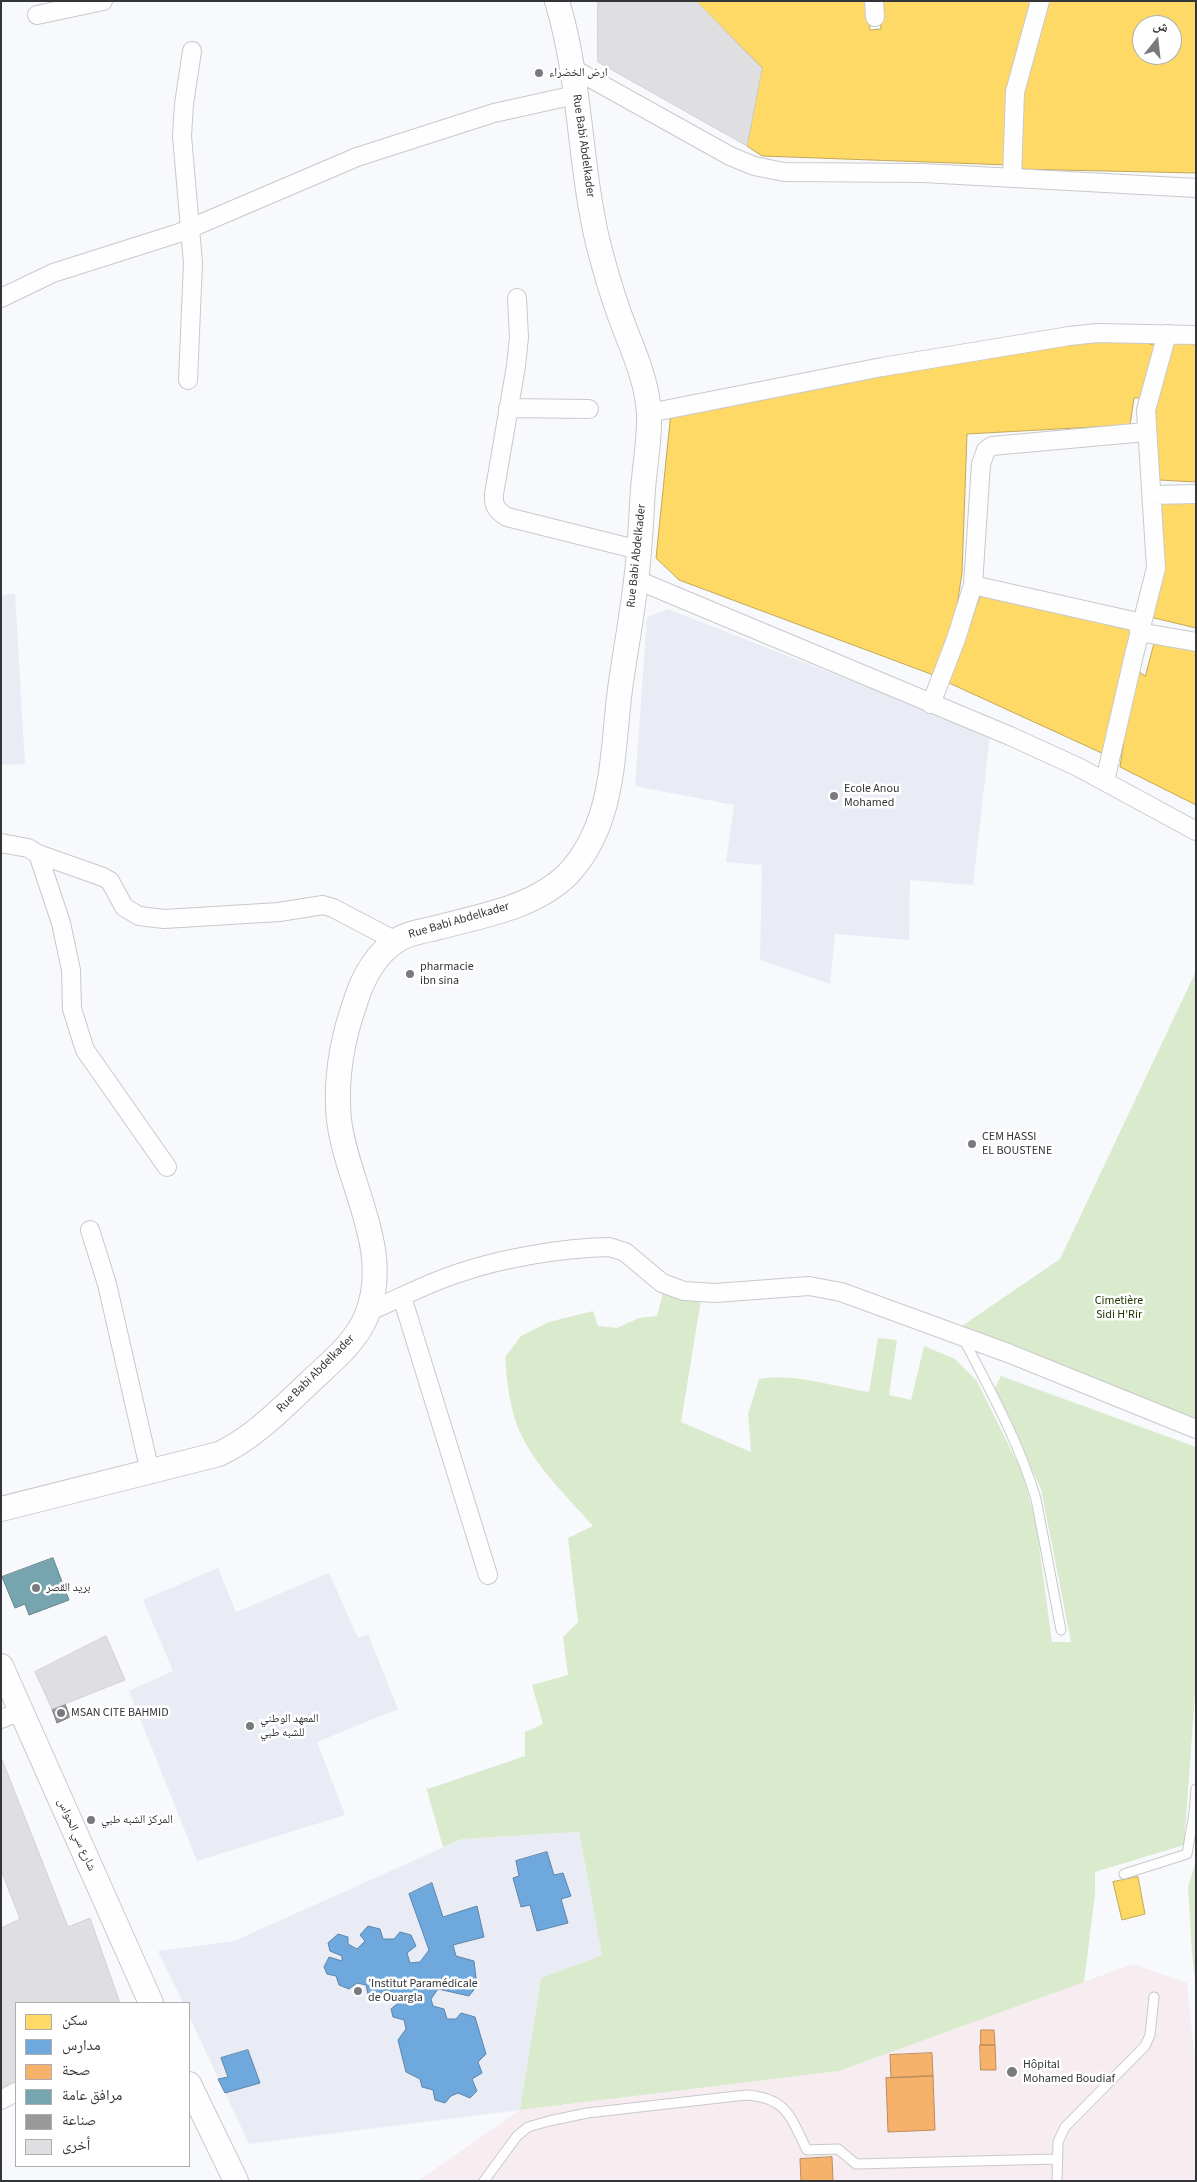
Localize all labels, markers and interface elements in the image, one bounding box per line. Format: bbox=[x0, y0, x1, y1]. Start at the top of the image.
north arrow bbox=[1132, 15, 1182, 65]
text: ش bbox=[1151, 15, 1171, 38]
place label: ارض الخضراء bbox=[549, 66, 608, 80]
marker: ارض الخضراء bbox=[533, 67, 545, 79]
street label: Rue Babi Abdelkader bbox=[569, 93, 597, 199]
street label: Rue Babi Abdelkader bbox=[624, 503, 650, 609]
place label: Ecole Anou Mohamed bbox=[844, 782, 899, 810]
marker: Ecole Anou Mohamed bbox=[828, 790, 840, 802]
street label: Rue Babi Abdelkader bbox=[407, 900, 511, 942]
place label: pharmacie ibn sina bbox=[420, 960, 474, 988]
marker: pharmacie ibn sina bbox=[404, 968, 416, 980]
place label: CEM HASSI EL BOUSTENE bbox=[982, 1130, 1052, 1158]
marker: CEM HASSI EL BOUSTENE bbox=[966, 1138, 978, 1150]
park label: Cimetière Sidi H'Rir bbox=[1095, 1294, 1143, 1322]
street label: Rue Babi Abdelkader bbox=[274, 1332, 358, 1416]
place label: بريد القصر bbox=[46, 1581, 91, 1595]
marker: بريد القصر bbox=[30, 1582, 42, 1594]
place label: MSAN CITE BAHMID bbox=[71, 1706, 169, 1720]
marker: MSAN CITE BAHMID bbox=[55, 1707, 67, 1719]
place label: المعهد الوطني للشبه طبي bbox=[260, 1712, 319, 1740]
marker: المعهد الوطني للشبه طبي bbox=[244, 1720, 256, 1732]
street label: شارع سي الحواس bbox=[54, 1797, 98, 1873]
place label: المركز الشبه طبي bbox=[101, 1813, 173, 1827]
marker: المركز الشبه طبي bbox=[85, 1814, 97, 1826]
place label: ’Institut Paramédicale de Ouargla bbox=[368, 1977, 478, 2005]
marker: ’Institut Paramédicale de Ouargla bbox=[352, 1985, 364, 1997]
legend bbox=[15, 2002, 190, 2167]
text: سكن bbox=[62, 2010, 88, 2031]
text: مدارس bbox=[62, 2035, 101, 2056]
place label: Hôpital Mohamed Boudiaf bbox=[1023, 2058, 1115, 2086]
text: صحة bbox=[62, 2060, 91, 2081]
marker: Hôpital Mohamed Boudiaf bbox=[1005, 2065, 1019, 2079]
text: مرافق عامة bbox=[62, 2085, 122, 2106]
text: صناعة bbox=[62, 2110, 96, 2131]
text: أخرى bbox=[62, 2135, 90, 2156]

